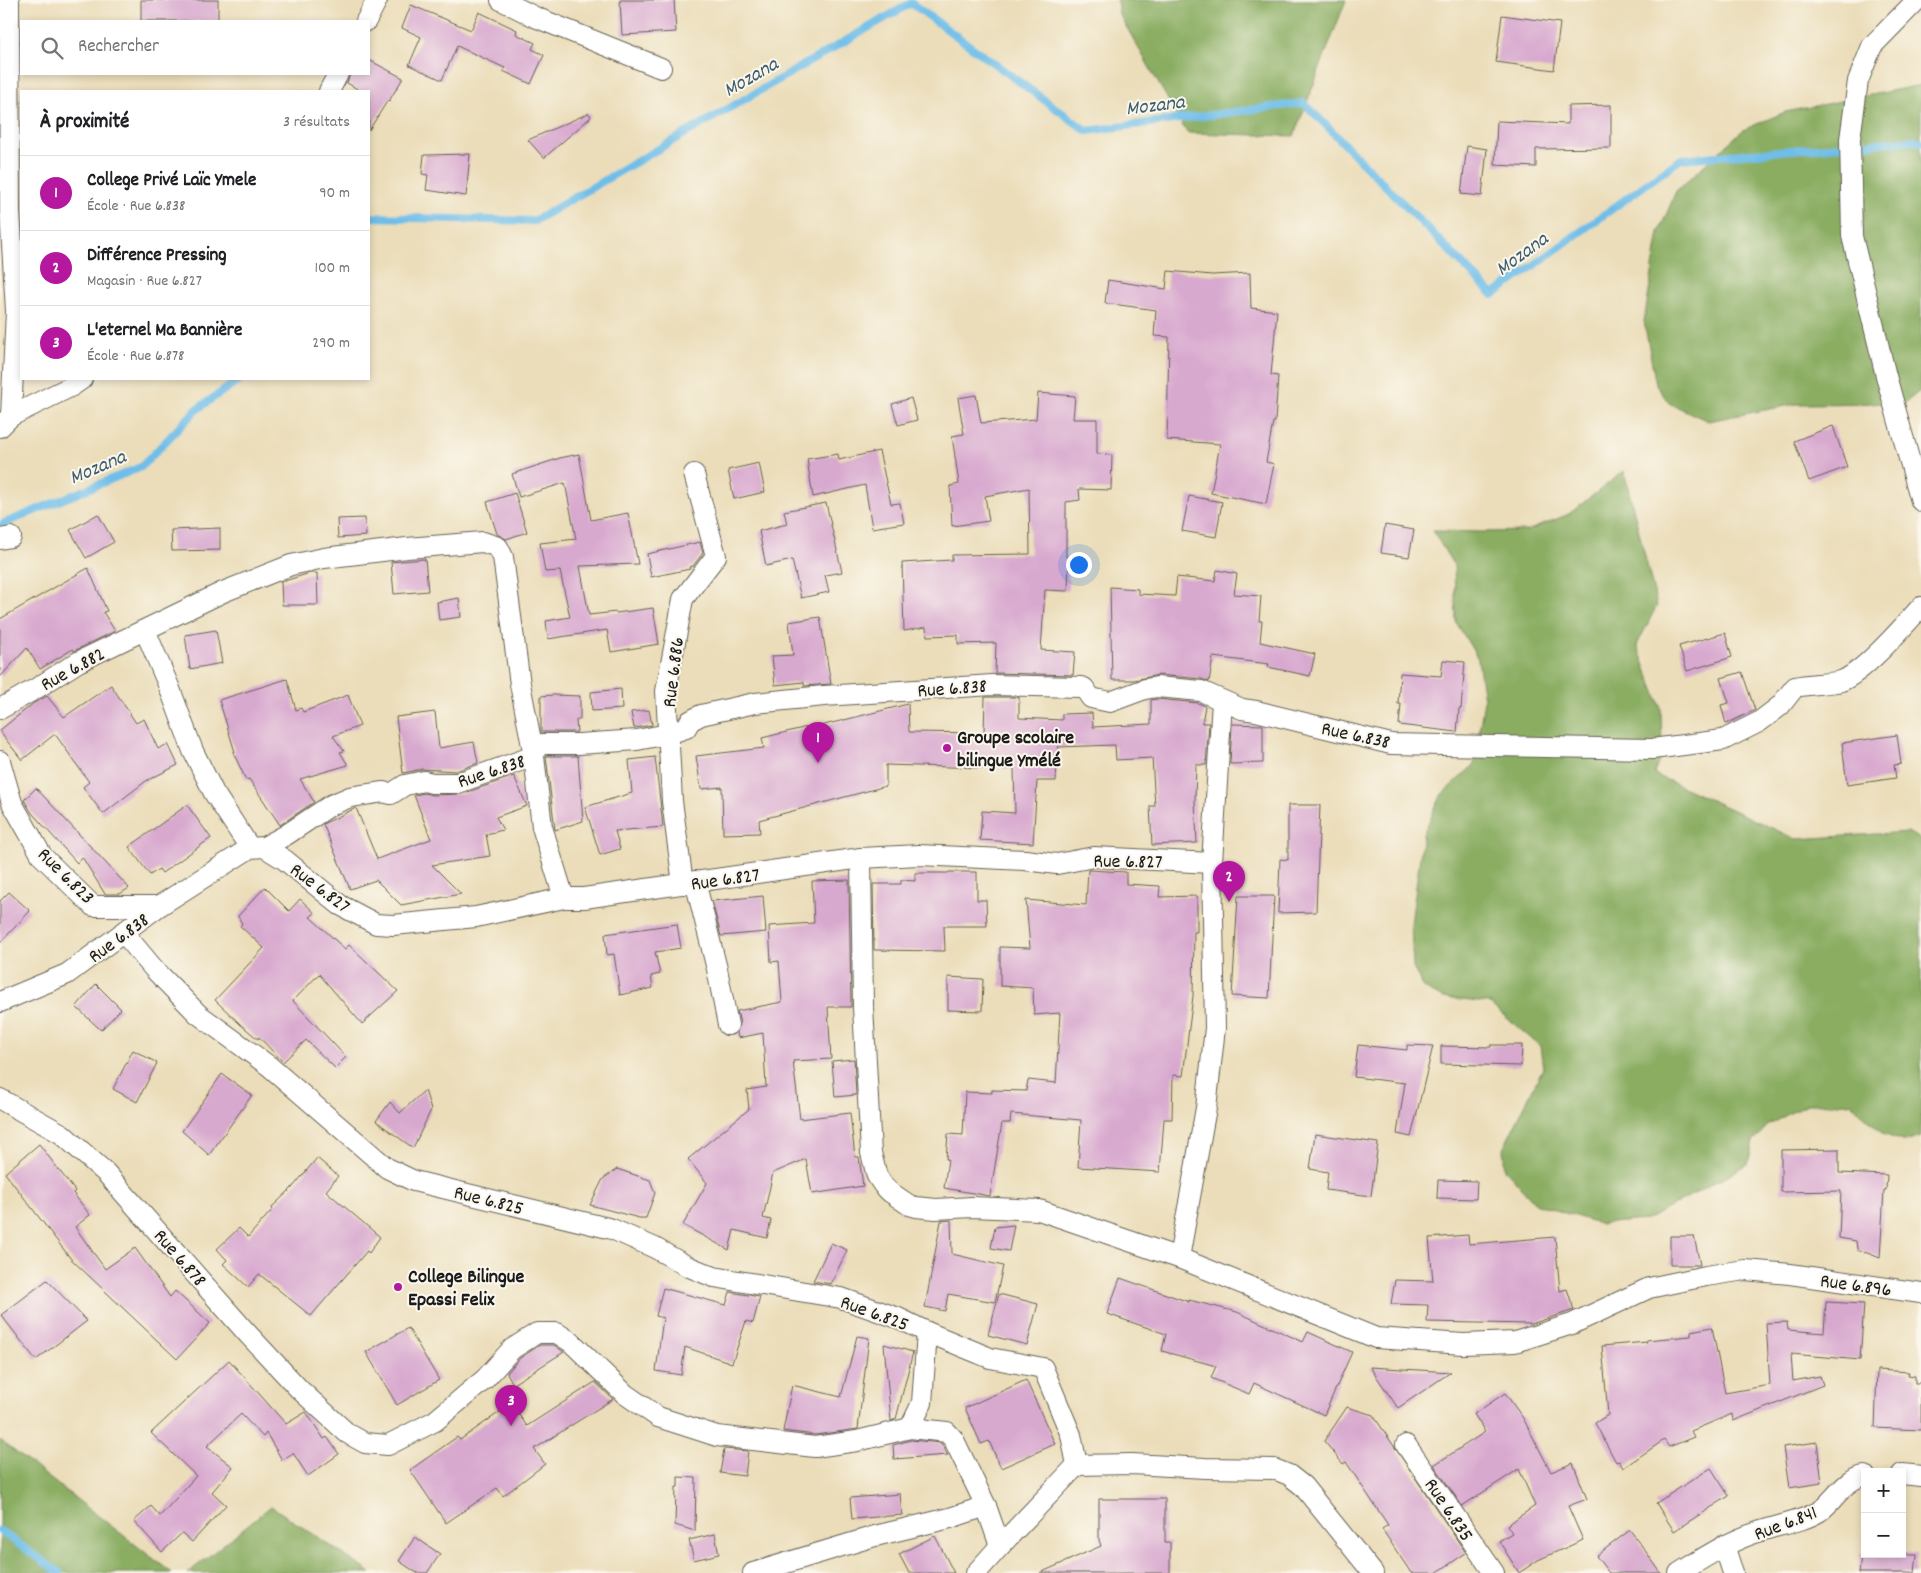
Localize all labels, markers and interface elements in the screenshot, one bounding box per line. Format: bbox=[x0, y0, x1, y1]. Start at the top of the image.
search box bbox=[20, 20, 370, 75]
icon: search bbox=[38, 34, 66, 62]
text: Rechercher bbox=[78, 34, 159, 61]
water label: Mozana bbox=[718, 50, 786, 106]
water label: Mozana bbox=[1124, 88, 1188, 125]
text: À proximité bbox=[40, 108, 129, 138]
text: 3 résultats bbox=[283, 111, 350, 134]
text: College Privé Laïc Ymele bbox=[87, 168, 256, 195]
text: 1 bbox=[54, 182, 58, 205]
text: 90 m bbox=[319, 182, 350, 205]
text: École · Rue 6.838 bbox=[87, 195, 185, 218]
water label: Mozana bbox=[1490, 225, 1556, 285]
text: Différence Pressing bbox=[87, 243, 226, 270]
text: 2 bbox=[53, 257, 60, 280]
text: 100 m bbox=[314, 257, 350, 280]
text: Magasin · Rue 6.827 bbox=[87, 270, 202, 293]
text: L'eternel Ma Bannière bbox=[87, 318, 242, 345]
text: 3 bbox=[52, 332, 60, 355]
text: 290 m bbox=[312, 332, 350, 355]
text: École · Rue 6.878 bbox=[87, 345, 185, 368]
water label: Mozana bbox=[65, 443, 132, 494]
your location bbox=[1066, 552, 1092, 578]
street label: Rue 6.886 bbox=[657, 636, 693, 709]
street label: Rue 6.882 bbox=[36, 641, 111, 700]
street label: Rue 6.838 bbox=[916, 674, 988, 706]
street label: Rue 6.838 bbox=[1318, 716, 1392, 758]
pin: 1 bbox=[802, 722, 834, 763]
place label: Groupe scolaire bilingue Ymélé bbox=[957, 725, 1074, 776]
marker: Groupe scolaire bilingue Ymélé bbox=[941, 742, 953, 754]
street label: Rue 6.838 bbox=[454, 749, 529, 797]
street label: Rue 6.823 bbox=[30, 842, 100, 912]
street label: Rue 6.827 bbox=[1093, 848, 1163, 878]
street label: Rue 6.827 bbox=[283, 857, 355, 921]
pin: 2 bbox=[1213, 861, 1245, 902]
street label: Rue 6.827 bbox=[689, 862, 762, 900]
street label: Rue 6.838 bbox=[83, 908, 156, 971]
street label: Rue 6.825 bbox=[450, 1180, 526, 1224]
street label: Rue 6.878 bbox=[146, 1224, 212, 1294]
place label: College Bilingue Epassi Felix bbox=[408, 1264, 524, 1315]
street label: Rue 6.896 bbox=[1818, 1268, 1893, 1306]
marker: College Bilingue Epassi Felix bbox=[392, 1281, 404, 1293]
street label: Rue 6.825 bbox=[836, 1290, 912, 1340]
pin: 3 bbox=[495, 1385, 527, 1426]
map controls bbox=[1861, 1468, 1906, 1558]
button: + bbox=[1861, 1468, 1906, 1513]
street label: Rue 6.835 bbox=[1416, 1473, 1479, 1548]
street label: Rue 6.841 bbox=[1750, 1500, 1822, 1550]
button: − bbox=[1861, 1513, 1906, 1558]

